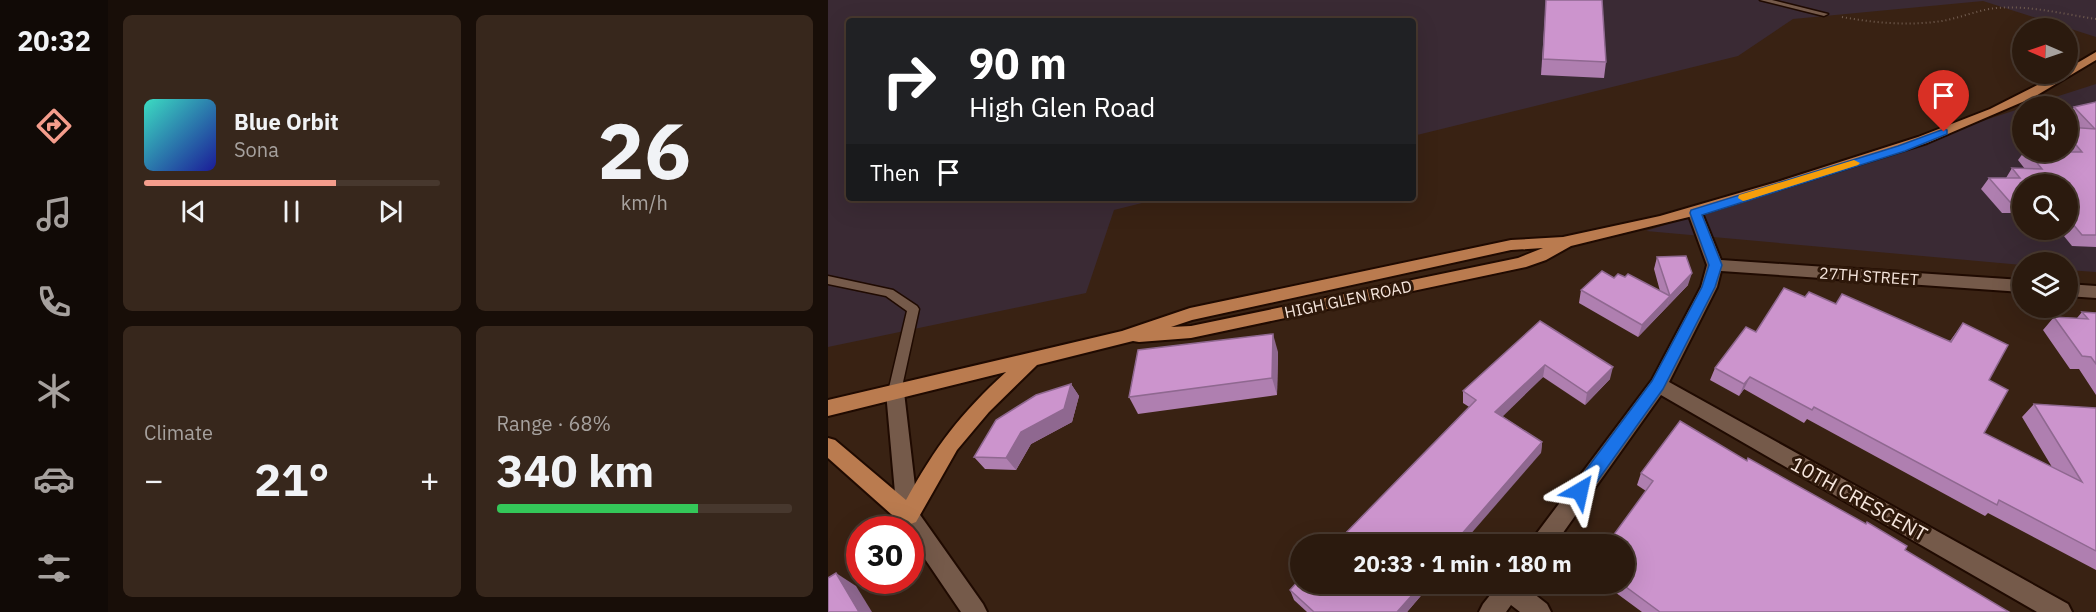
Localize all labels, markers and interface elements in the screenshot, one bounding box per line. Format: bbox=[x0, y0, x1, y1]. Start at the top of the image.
north arrow bbox=[2012, 18, 2078, 84]
map controls bbox=[2012, 18, 2078, 318]
text: 20:32 bbox=[17, 23, 91, 58]
text: 90 m bbox=[969, 36, 1067, 91]
icon: right bbox=[870, 42, 948, 120]
pin bbox=[1918, 70, 1969, 132]
icon: arrive bbox=[1927, 79, 1960, 112]
text: High Glen Road bbox=[969, 89, 1156, 124]
button: sound bbox=[2012, 96, 2078, 162]
text: 26 bbox=[597, 99, 691, 200]
icon: directions bbox=[33, 105, 75, 147]
text: Blue Orbit bbox=[234, 107, 339, 136]
text: Sona bbox=[234, 136, 279, 163]
icon: arrive bbox=[932, 156, 965, 189]
text: Then bbox=[870, 158, 920, 187]
button: search bbox=[2012, 174, 2078, 240]
text: km/h bbox=[621, 189, 668, 216]
icon: music bbox=[33, 193, 75, 235]
icon: previous bbox=[177, 195, 210, 228]
icon: pause bbox=[275, 195, 308, 228]
icon: next bbox=[374, 195, 407, 228]
button: layers bbox=[2012, 252, 2078, 318]
street label: 27TH STREET bbox=[1819, 263, 1919, 289]
street label: HIGH GLEN ROAD bbox=[1283, 276, 1413, 322]
icon: phone bbox=[33, 281, 75, 323]
icon: climate bbox=[33, 370, 75, 412]
text: Range · 68% bbox=[497, 410, 611, 437]
text: Climate bbox=[144, 419, 213, 446]
text: 340 km bbox=[497, 441, 654, 499]
text: 21° bbox=[254, 450, 329, 508]
street label: 10TH CRESCENT bbox=[1786, 450, 1932, 547]
icon: car bbox=[33, 458, 75, 500]
text: − bbox=[144, 458, 164, 501]
text: + bbox=[420, 458, 440, 501]
position arrow bbox=[1548, 459, 1612, 523]
speed limit sign: 30 bbox=[846, 516, 924, 594]
icon: filters bbox=[33, 547, 75, 589]
text: 20:33 · 1 min · 180 m bbox=[1353, 549, 1572, 578]

